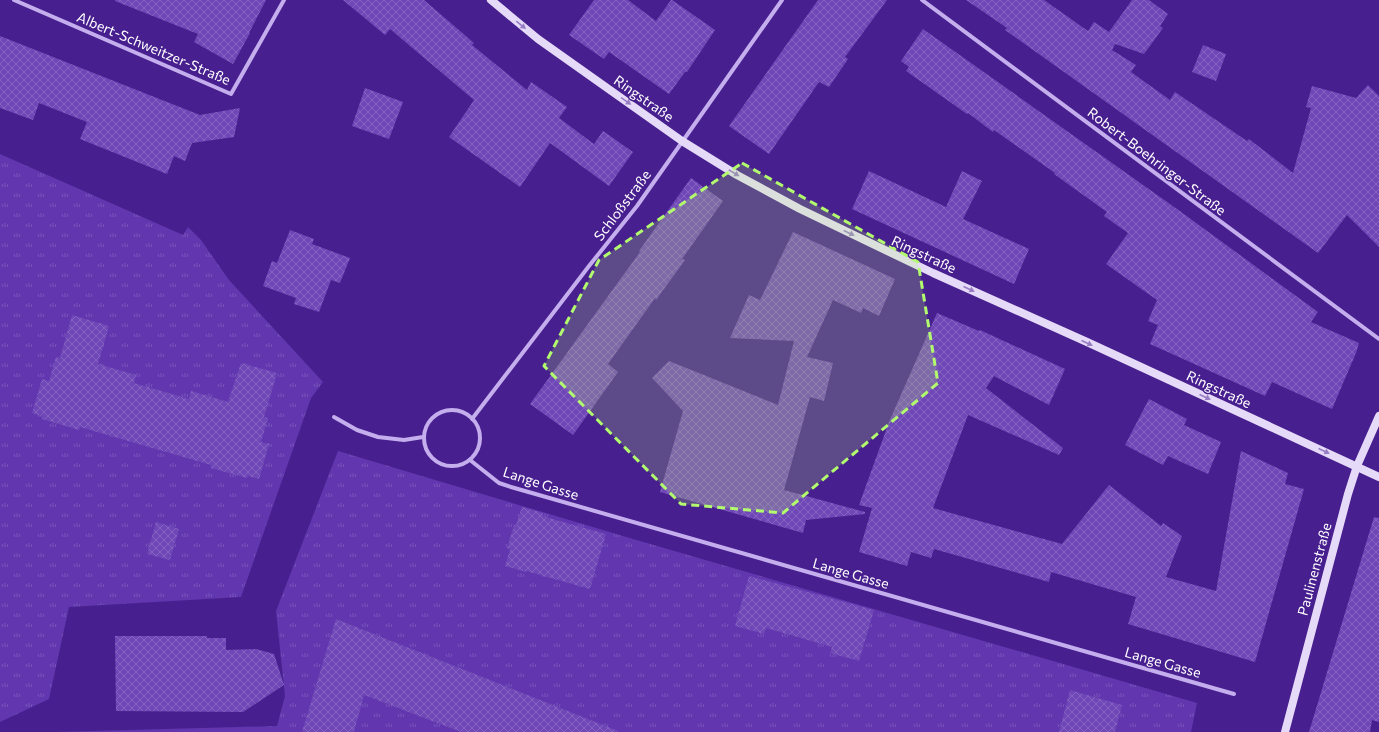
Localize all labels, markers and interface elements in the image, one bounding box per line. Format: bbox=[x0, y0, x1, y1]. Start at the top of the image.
street label: Albert-Schweitzer-Straße bbox=[75, 8, 233, 88]
one-way arrow bbox=[515, 20, 526, 29]
street label: Ringstraße bbox=[611, 71, 677, 125]
one-way arrow bbox=[621, 97, 631, 105]
street label: Robert-Boehringer-Straße bbox=[1084, 103, 1230, 219]
street label: Schloßstraße bbox=[590, 166, 654, 244]
one-way arrow bbox=[728, 169, 740, 176]
one-way arrow bbox=[844, 230, 855, 236]
street label: Ringstraße bbox=[889, 232, 959, 276]
one-way arrow bbox=[963, 287, 975, 293]
one-way arrow bbox=[1082, 340, 1093, 346]
street label: Ringstraße bbox=[1184, 367, 1254, 411]
one-way arrow bbox=[1200, 394, 1211, 400]
one-way arrow bbox=[1318, 448, 1329, 454]
street label: Lange Gasse bbox=[501, 463, 581, 503]
street label: Paulinenstraße bbox=[1293, 521, 1335, 617]
street label: Lange Gasse bbox=[811, 554, 891, 592]
street label: Lange Gasse bbox=[1123, 643, 1203, 681]

